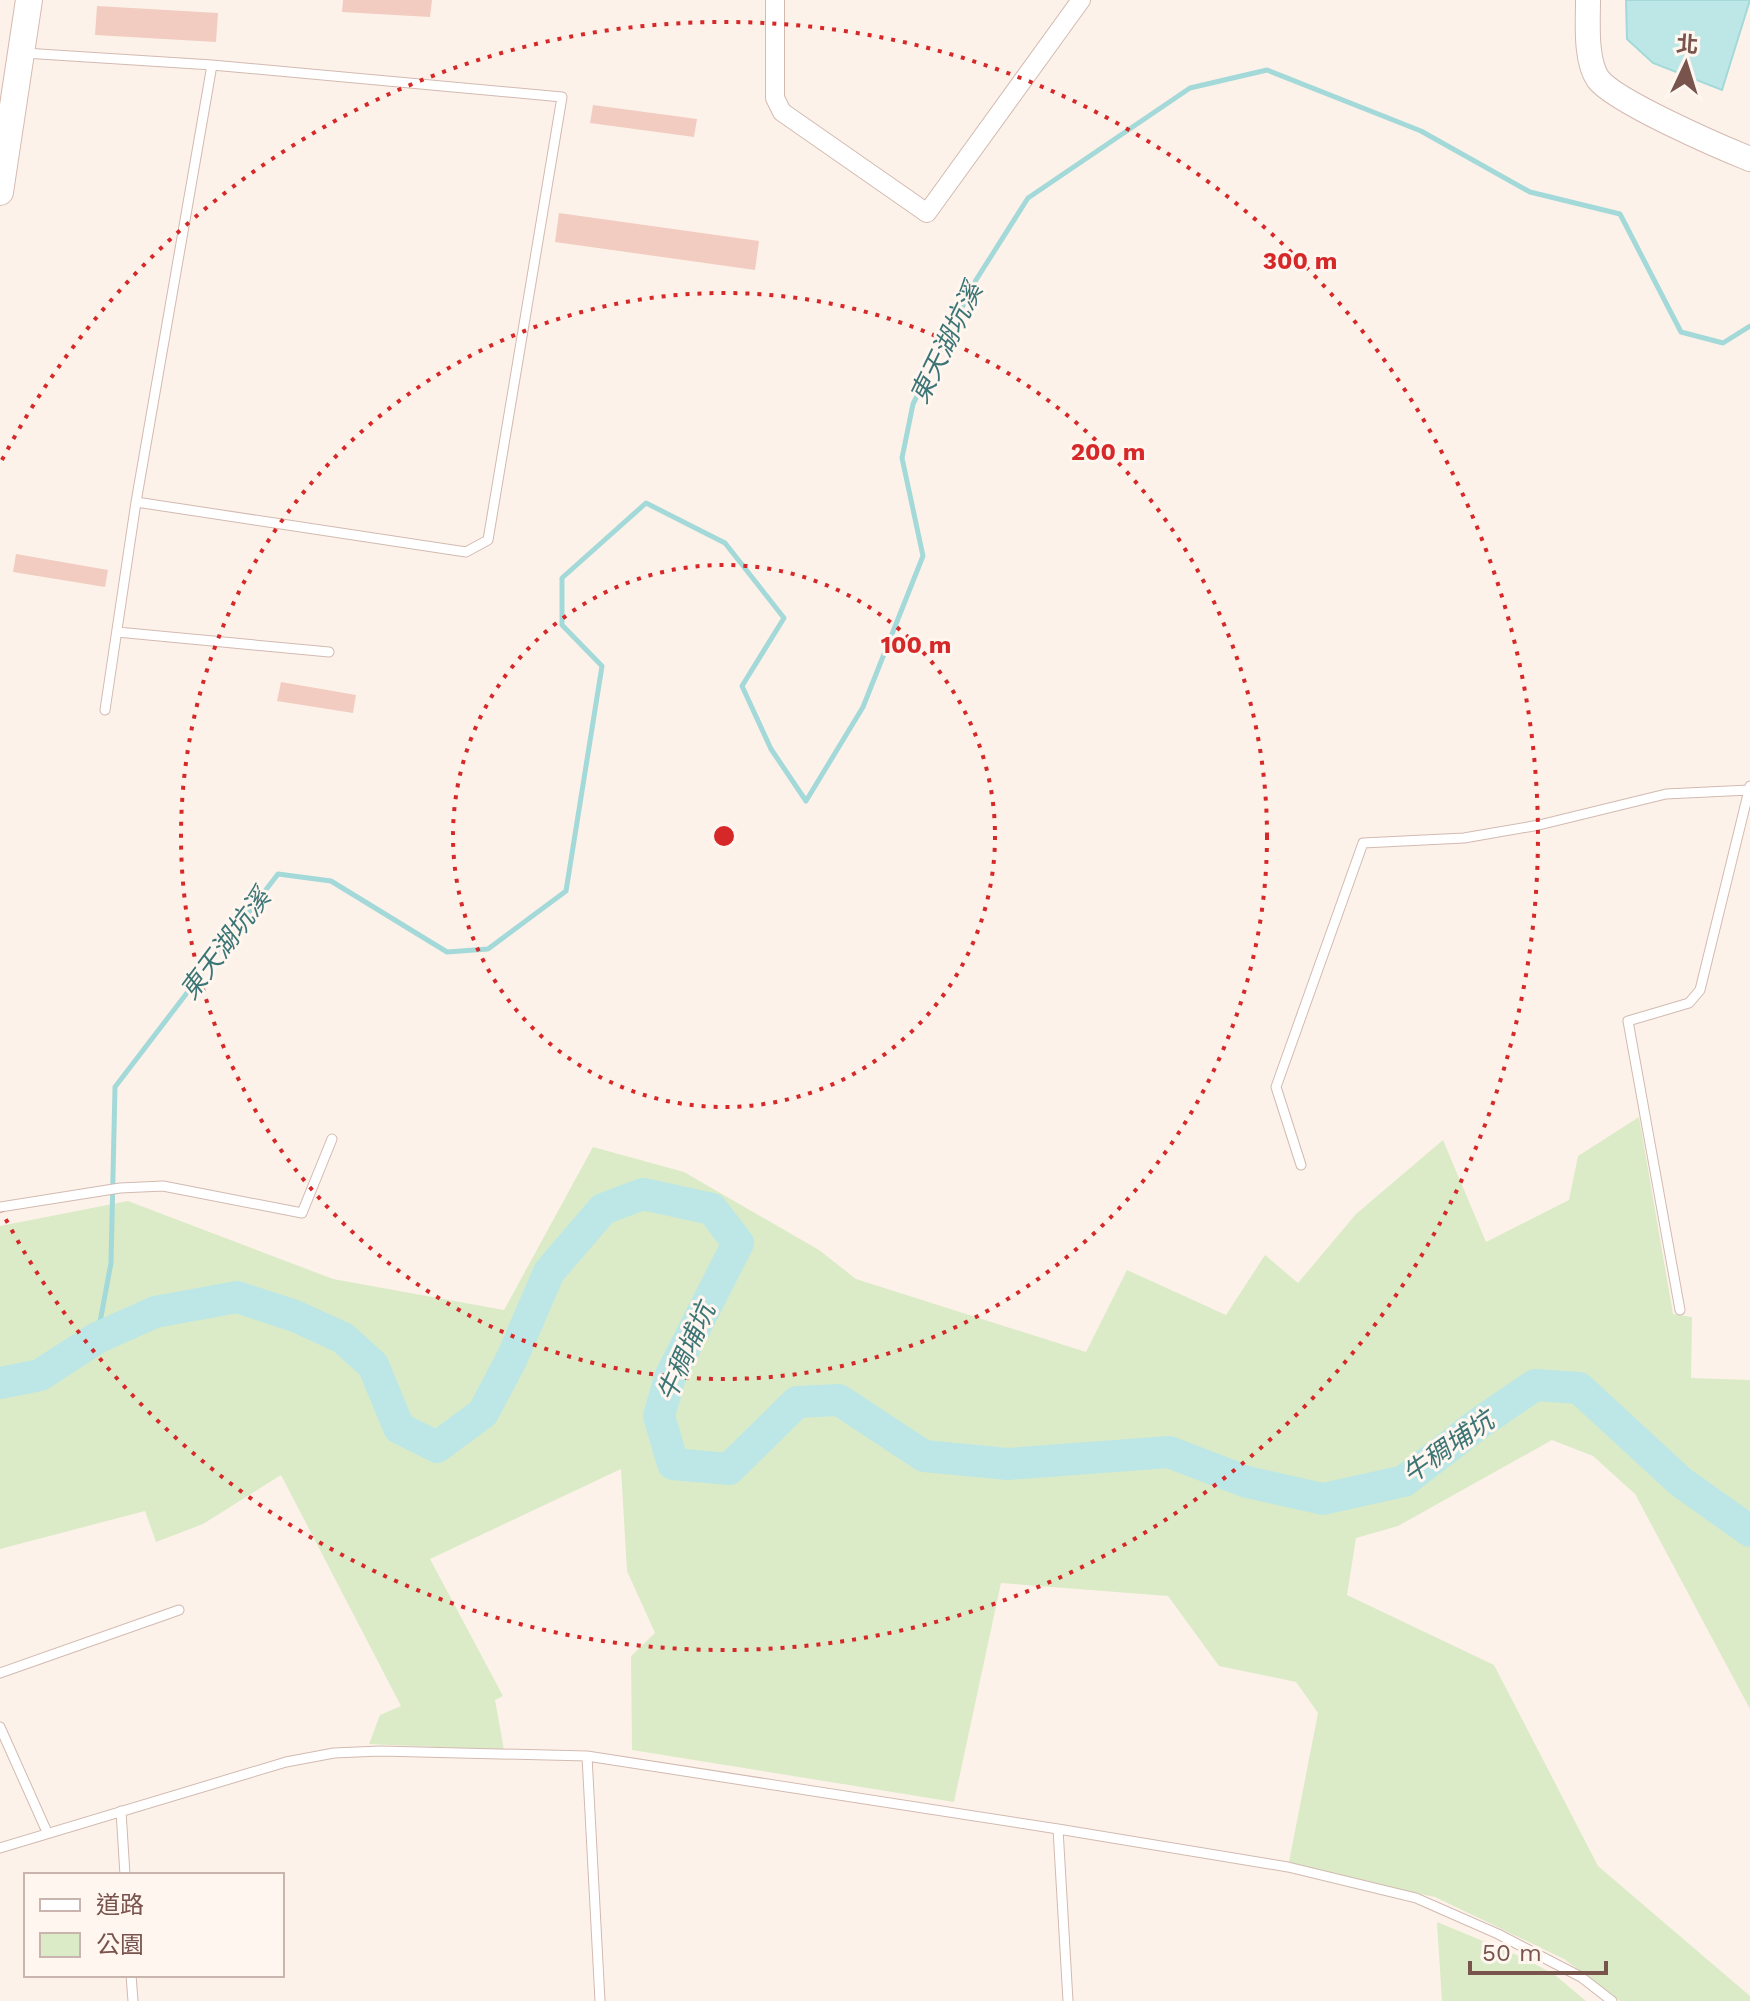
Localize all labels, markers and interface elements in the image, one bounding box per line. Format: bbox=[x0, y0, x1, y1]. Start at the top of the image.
north arrow bbox=[1646, 24, 1726, 104]
text: 北 bbox=[1676, 31, 1699, 58]
text: 300 m bbox=[1263, 247, 1337, 275]
water label: 東天湖坑溪 bbox=[904, 274, 990, 408]
text: 200 m bbox=[1071, 438, 1145, 466]
text: 100 m bbox=[881, 631, 951, 659]
centre of rings bbox=[710, 822, 738, 850]
water label: 東天湖坑溪 bbox=[174, 880, 279, 1005]
water label: 牛稠埔坑 bbox=[651, 1295, 722, 1406]
water label: 牛稠埔坑 bbox=[1397, 1403, 1502, 1489]
legend bbox=[24, 1873, 284, 1977]
text: 道路 bbox=[96, 1891, 144, 1919]
scale bar bbox=[1470, 1925, 1606, 1975]
text: 公園 bbox=[96, 1931, 144, 1959]
text: 50 m bbox=[1482, 1939, 1542, 1967]

